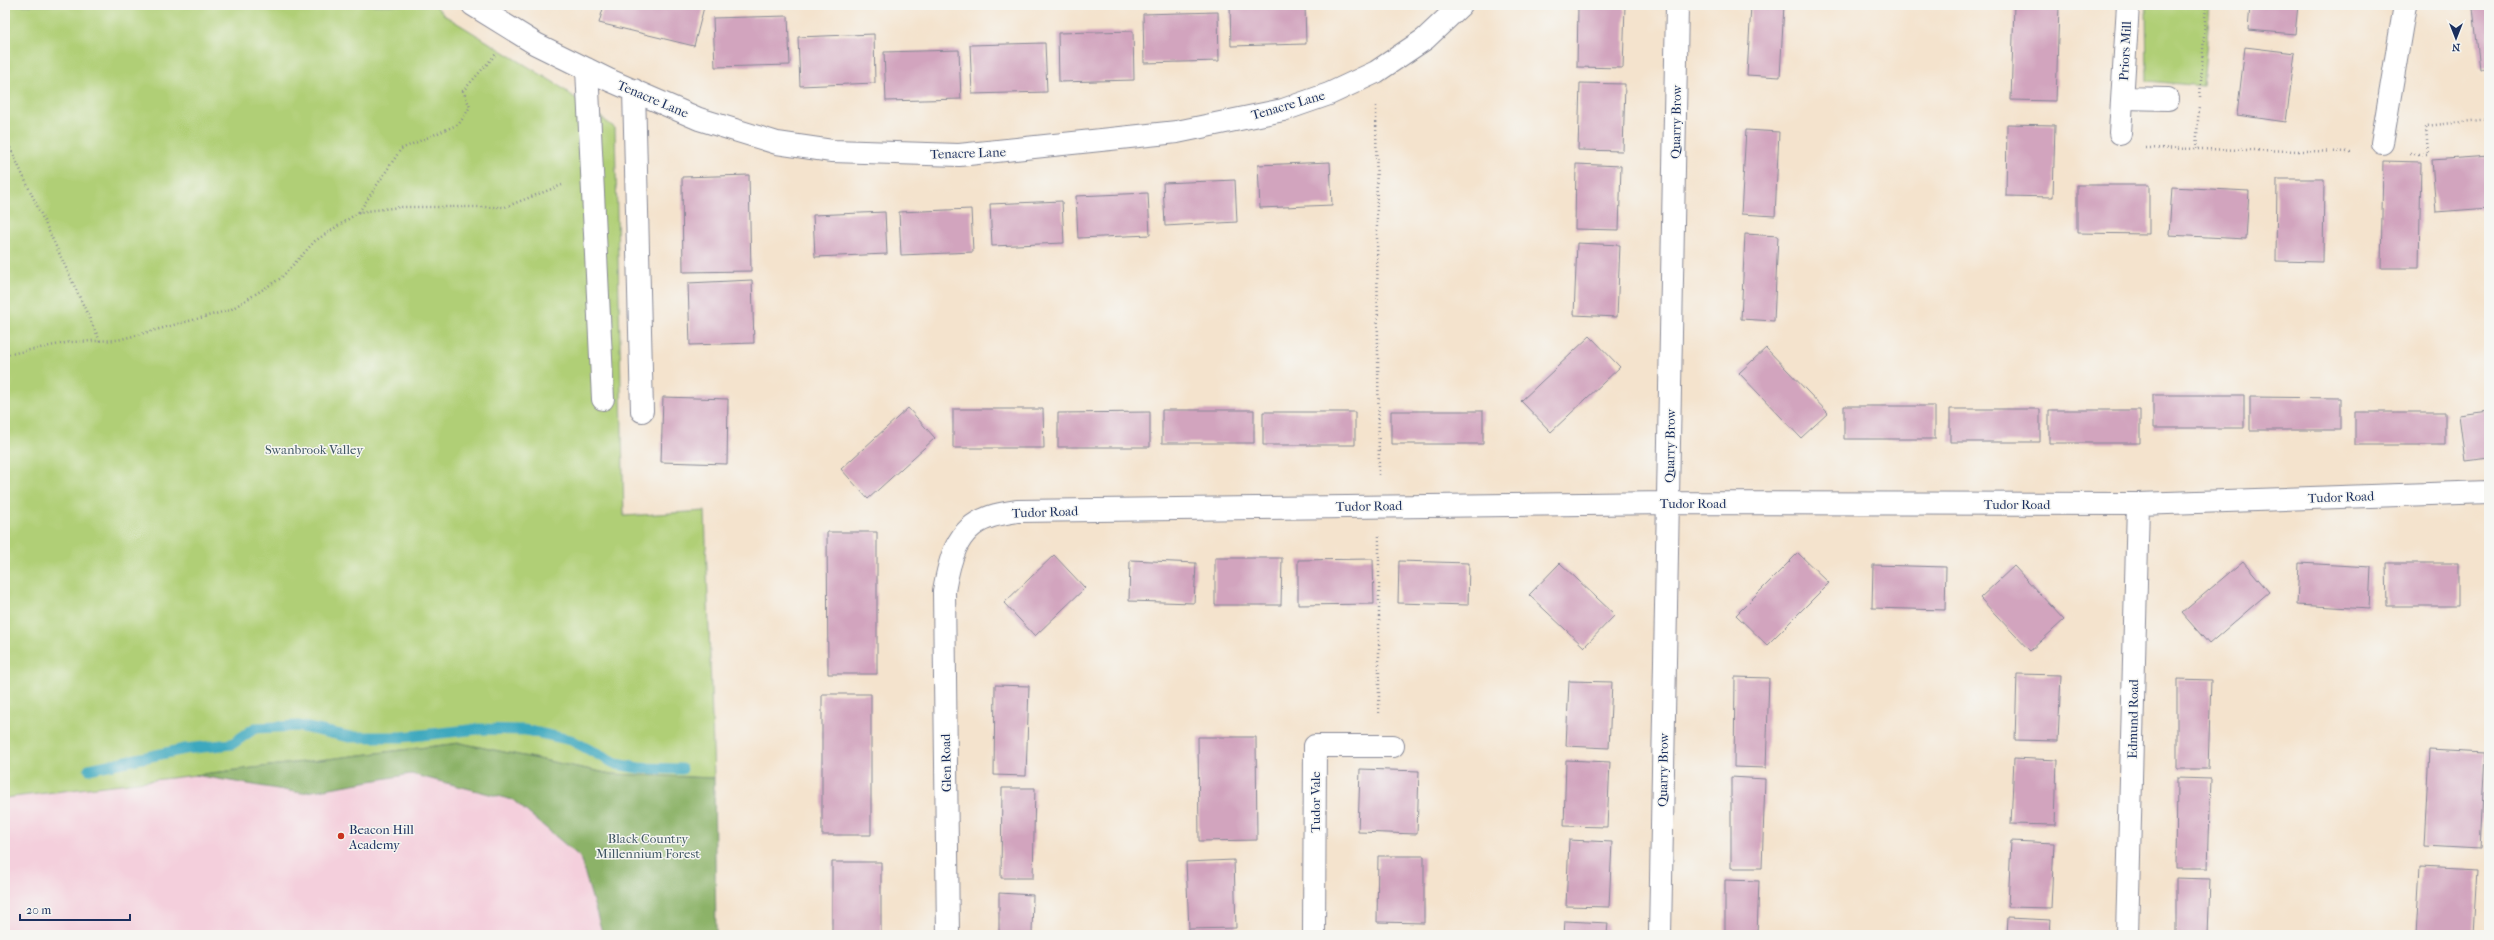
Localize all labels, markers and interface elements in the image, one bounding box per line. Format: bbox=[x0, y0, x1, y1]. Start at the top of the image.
north arrow bbox=[2436, 18, 2476, 58]
street label: Priors Mill bbox=[2116, 20, 2134, 81]
text: N bbox=[2451, 41, 2460, 54]
street label: Tenacre Lane bbox=[615, 77, 691, 121]
street label: Quarry Brow bbox=[1668, 85, 1684, 159]
street label: Tenacre Lane bbox=[1249, 87, 1327, 123]
street label: Tenacre Lane bbox=[930, 144, 1007, 162]
street label: Quarry Brow bbox=[1662, 409, 1678, 483]
park label: Swanbrook Valley bbox=[265, 442, 364, 457]
street label: Tudor Road bbox=[2307, 488, 2375, 506]
street label: Tudor Road bbox=[1660, 496, 1727, 511]
street label: Tudor Road bbox=[1984, 497, 2051, 512]
street label: Tudor Road bbox=[1336, 498, 1403, 514]
street label: Tudor Road bbox=[1011, 503, 1079, 521]
street label: Edmund Road bbox=[2125, 678, 2141, 759]
street label: Glen Road bbox=[938, 733, 954, 792]
street label: Quarry Brow bbox=[1655, 733, 1671, 807]
street label: Tudor Vale bbox=[1308, 771, 1323, 833]
place label: Beacon Hill Academy bbox=[348, 822, 414, 852]
marker: Beacon Hill Academy bbox=[336, 831, 346, 841]
park label: Black Country Millennium Forest bbox=[596, 831, 700, 861]
scale bar bbox=[20, 896, 130, 922]
text: 20 m bbox=[26, 903, 51, 917]

